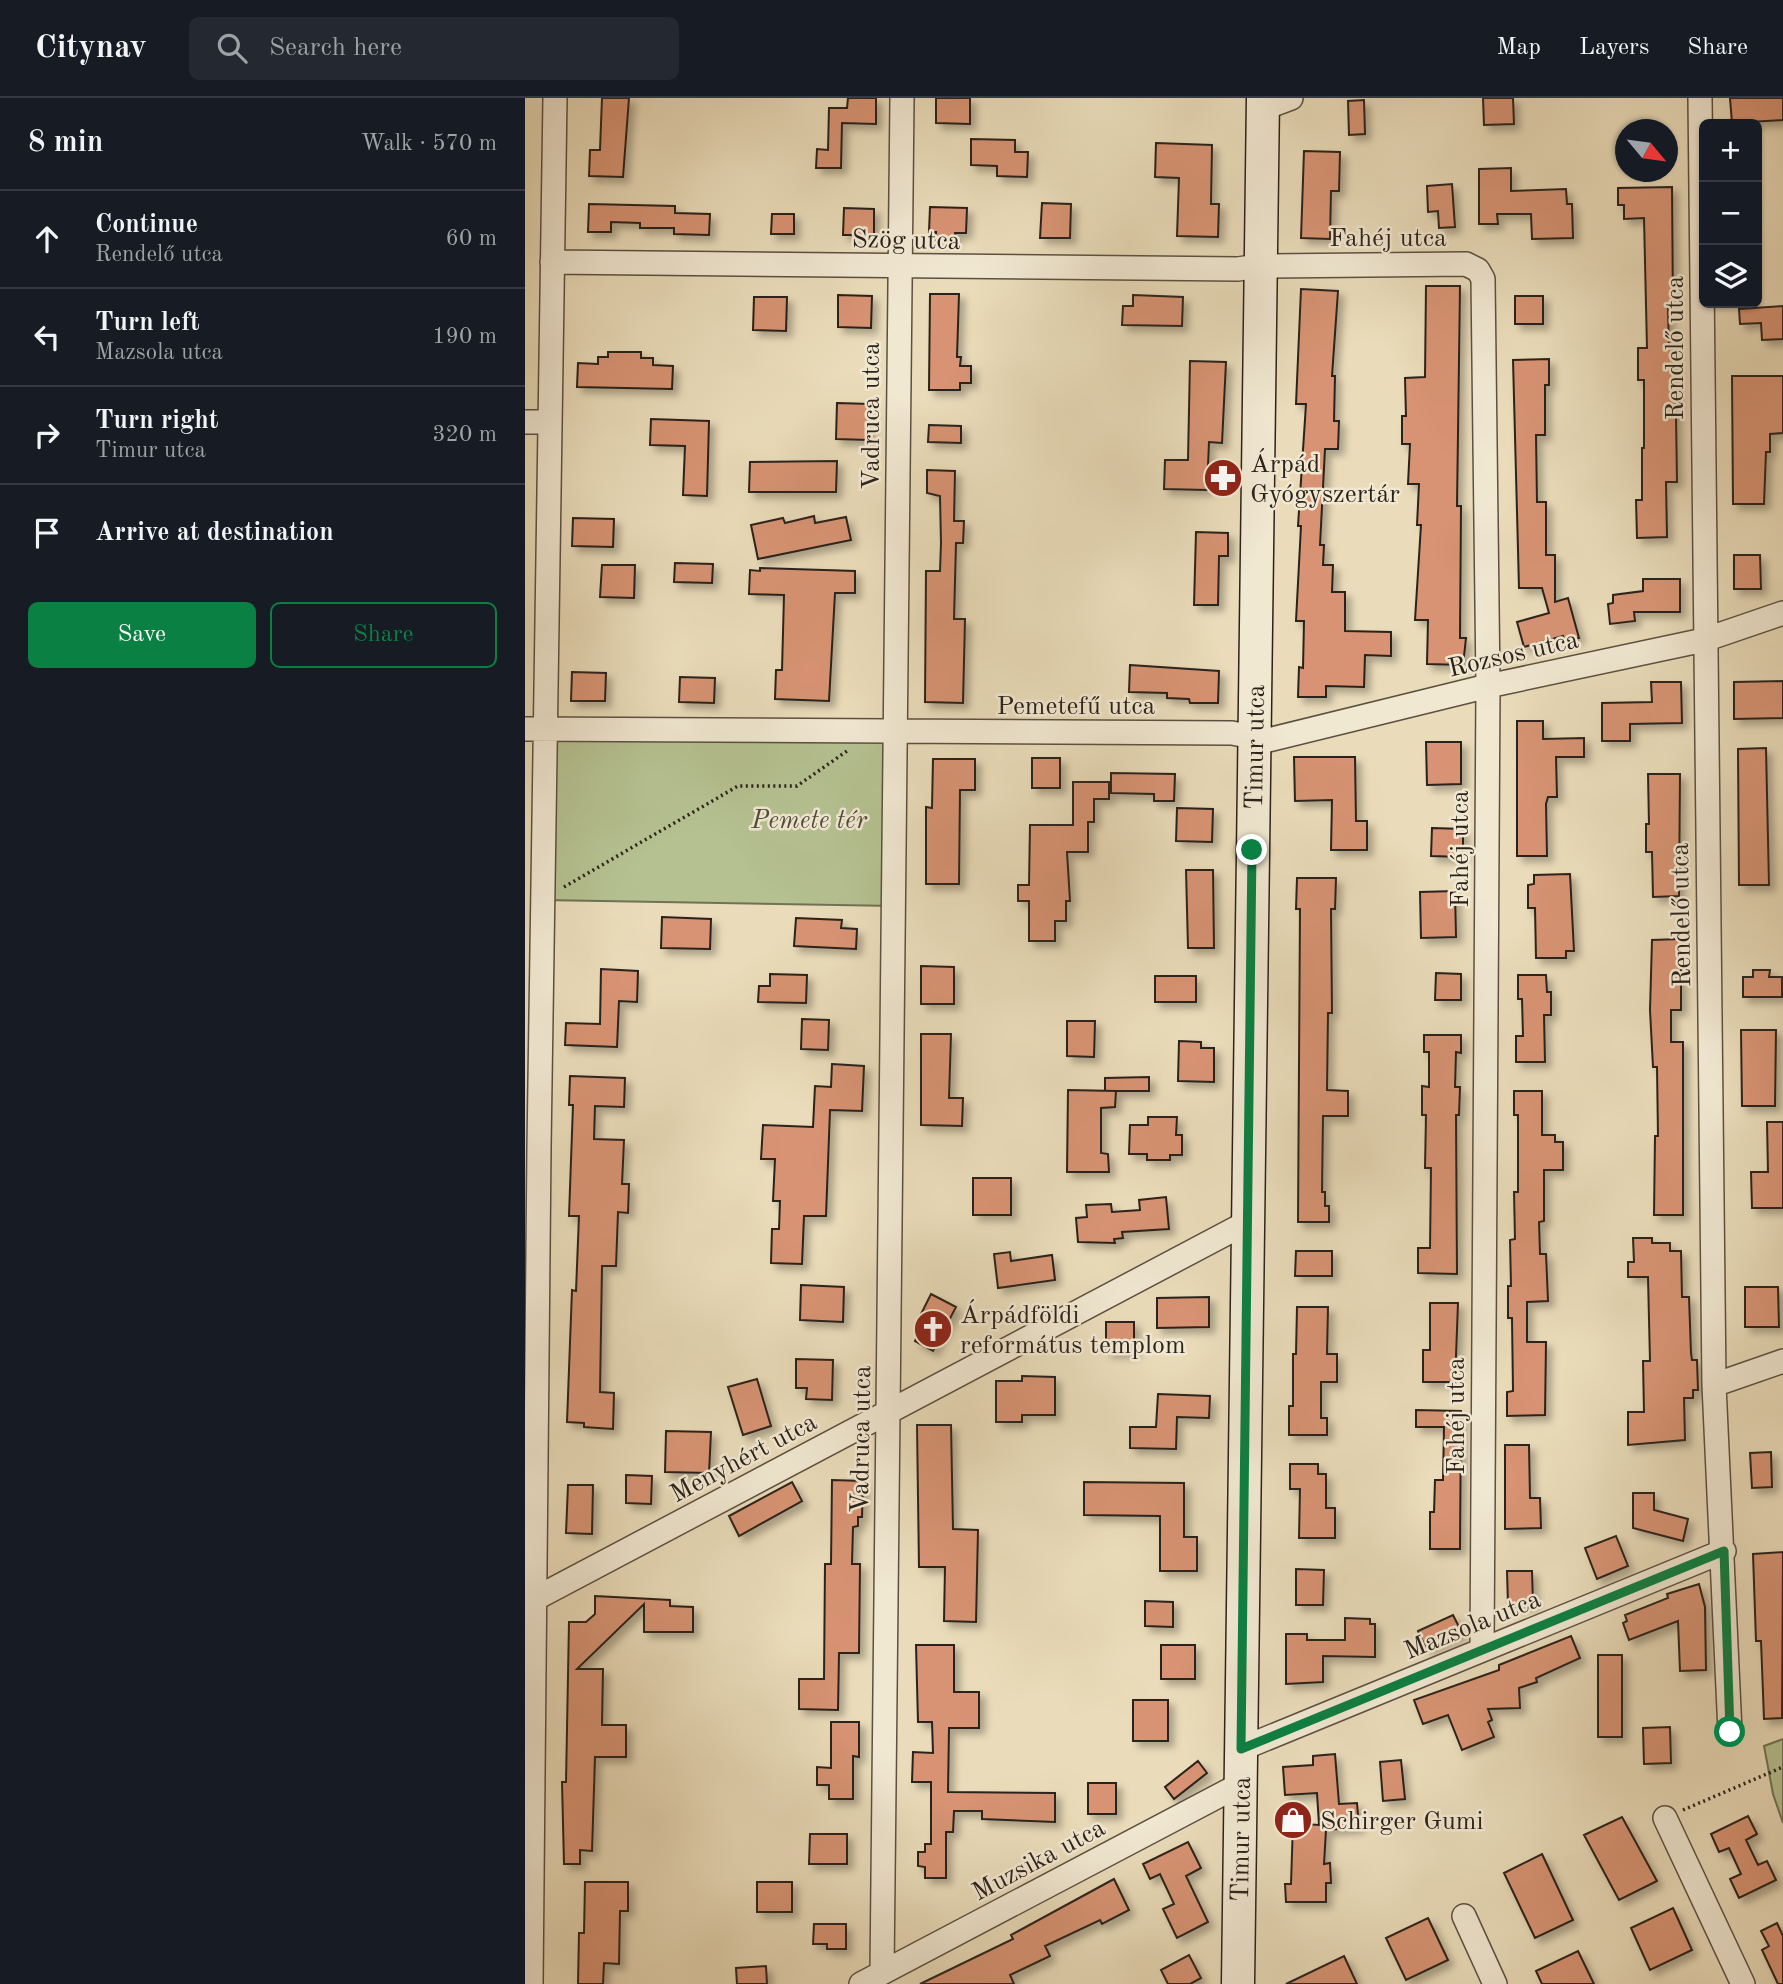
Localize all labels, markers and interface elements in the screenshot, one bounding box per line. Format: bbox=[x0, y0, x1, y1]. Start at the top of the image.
search box bbox=[189, 17, 679, 80]
icon: search bbox=[213, 29, 251, 67]
text: Citynav bbox=[35, 32, 147, 65]
text: Search here bbox=[269, 35, 402, 61]
text: Map bbox=[1497, 36, 1541, 60]
text: Layers bbox=[1579, 36, 1649, 60]
text: Share bbox=[1687, 36, 1748, 60]
north arrow bbox=[1615, 119, 1678, 182]
map controls bbox=[1699, 119, 1762, 308]
button: + bbox=[1699, 119, 1762, 182]
text: 8 min bbox=[28, 128, 103, 158]
text: Walk · 570 m bbox=[361, 132, 497, 155]
button: − bbox=[1699, 182, 1762, 245]
text: Continue bbox=[95, 212, 198, 238]
icon: ahead bbox=[28, 220, 66, 258]
street label: Fahéj utca bbox=[1329, 226, 1447, 252]
text: 60 m bbox=[446, 227, 497, 250]
street label: Szög utca bbox=[851, 227, 961, 255]
text: Rendelő utca bbox=[95, 243, 223, 266]
button: layers bbox=[1699, 245, 1762, 308]
street label: Rendelő utca bbox=[1663, 276, 1689, 420]
text: Turn left bbox=[95, 310, 200, 336]
icon: left bbox=[28, 318, 66, 356]
text: 190 m bbox=[432, 325, 497, 348]
text: Mazsola utca bbox=[95, 341, 223, 364]
street label: Vadruca utca bbox=[859, 342, 885, 490]
text: Turn right bbox=[95, 408, 218, 434]
icon: right bbox=[28, 416, 66, 454]
text: 320 m bbox=[432, 423, 497, 446]
text: Timur utca bbox=[95, 439, 206, 462]
place label: Árpád Gyógyszertár bbox=[1250, 448, 1400, 508]
pharmacy icon: Árpád Gyógyszertár bbox=[1202, 457, 1244, 499]
icon: arrive bbox=[28, 514, 66, 552]
text: Arrive at destination bbox=[95, 520, 334, 546]
button: Save bbox=[28, 602, 256, 668]
button: Share bbox=[270, 602, 497, 668]
street label: Rozsos utca bbox=[1446, 627, 1581, 683]
street label: Timur utca bbox=[1242, 684, 1270, 810]
street label: Pemetefű utca bbox=[997, 694, 1156, 720]
street label: Fahéj utca bbox=[1448, 790, 1474, 908]
park label: Pemete tér bbox=[750, 808, 868, 834]
route end bbox=[1236, 834, 1267, 865]
street label: Rendelő utca bbox=[1668, 842, 1696, 987]
place label: Árpádföldi református templom bbox=[960, 1299, 1186, 1359]
church icon: Árpádföldi református templom bbox=[912, 1308, 954, 1350]
street label: Fahéj utca bbox=[1444, 1357, 1470, 1475]
street label: Vadruca utca bbox=[848, 1365, 876, 1513]
street label: Menyhért utca bbox=[666, 1409, 822, 1508]
street label: Mazsola utca bbox=[1401, 1587, 1545, 1665]
route start bbox=[1714, 1716, 1745, 1747]
street label: Timur utca bbox=[1228, 1776, 1256, 1902]
shop icon: Schirger Gumi bbox=[1272, 1799, 1314, 1841]
place label: Schirger Gumi bbox=[1320, 1809, 1484, 1835]
street label: Muzsika utca bbox=[968, 1815, 1110, 1907]

